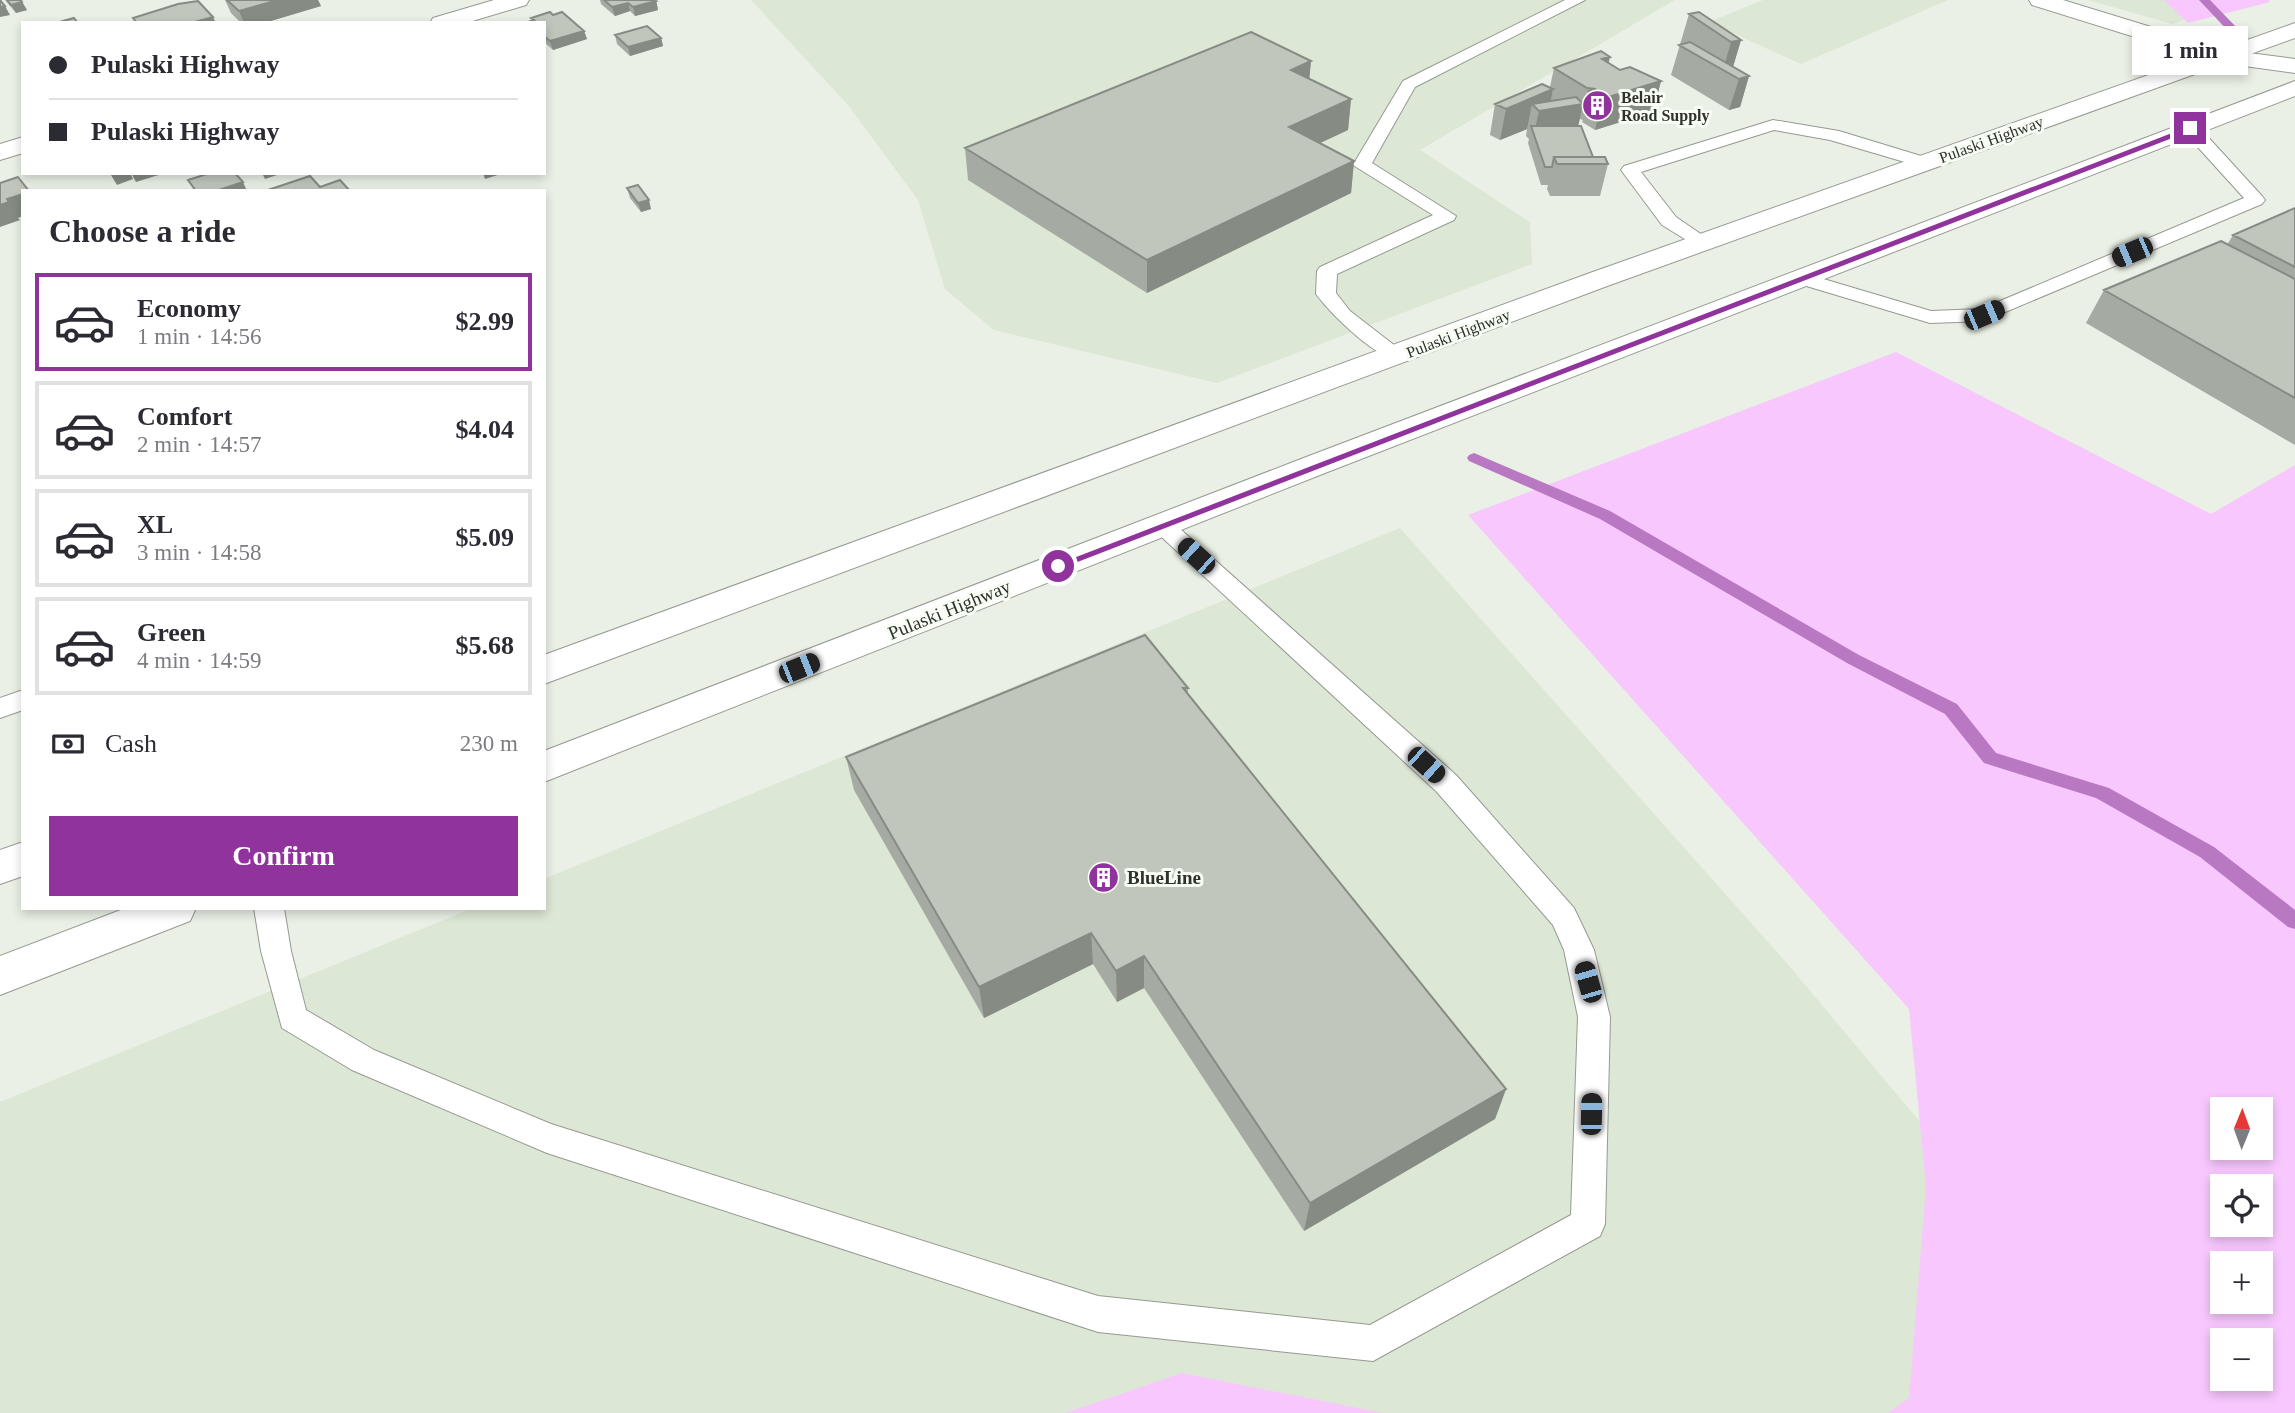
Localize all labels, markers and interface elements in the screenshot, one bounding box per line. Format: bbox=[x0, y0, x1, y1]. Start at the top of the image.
callout: 1 min bbox=[2132, 26, 2248, 76]
text: 1 min bbox=[2162, 38, 2218, 63]
text: Pulaski Highway bbox=[91, 50, 280, 79]
building icon: Belair Road Supply bbox=[1581, 89, 1615, 123]
place label: Belair Road Supply bbox=[1621, 89, 1710, 125]
route end bbox=[2174, 112, 2206, 144]
street label: Pulaski Highway bbox=[1937, 113, 2046, 167]
text: Pulaski Highway bbox=[91, 117, 280, 146]
text: Choose a ride bbox=[49, 213, 236, 249]
car bbox=[2109, 234, 2156, 270]
icon: car bbox=[53, 291, 116, 354]
text: Economy bbox=[137, 294, 241, 323]
car bbox=[1961, 297, 2008, 333]
street label: Pulaski Highway bbox=[1404, 306, 1513, 362]
text: $2.99 bbox=[456, 307, 514, 336]
text: 1 min · 14:56 bbox=[137, 324, 262, 349]
icon: car bbox=[53, 399, 116, 462]
text: Comfort bbox=[137, 402, 232, 431]
text: $4.04 bbox=[456, 415, 514, 444]
text: 2 min · 14:57 bbox=[137, 432, 262, 457]
icon: car bbox=[53, 507, 116, 570]
text: XL bbox=[137, 510, 173, 539]
text: $5.09 bbox=[456, 523, 514, 552]
car bbox=[1174, 534, 1219, 578]
text: 3 min · 14:58 bbox=[137, 540, 262, 565]
route start bbox=[1042, 550, 1074, 582]
street label: Pulaski Highway bbox=[885, 575, 1014, 644]
icon: car bbox=[53, 615, 116, 678]
text: Green bbox=[137, 618, 206, 647]
text: $5.68 bbox=[456, 631, 514, 660]
text: 4 min · 14:59 bbox=[137, 648, 262, 673]
car bbox=[776, 650, 823, 686]
icon: cash bbox=[49, 725, 87, 763]
text: Cash bbox=[105, 729, 157, 758]
text: 230 m bbox=[460, 731, 518, 756]
car bbox=[1404, 743, 1449, 787]
button: Confirm bbox=[49, 816, 518, 896]
building icon: BlueLine bbox=[1087, 860, 1121, 894]
place label: BlueLine bbox=[1127, 867, 1201, 888]
car bbox=[1573, 959, 1604, 1005]
car bbox=[1581, 1093, 1602, 1135]
north arrow bbox=[2210, 1097, 2273, 1160]
map controls bbox=[2210, 1097, 2273, 1391]
button: locate bbox=[2210, 1174, 2273, 1237]
button: + bbox=[2210, 1251, 2273, 1314]
button: − bbox=[2210, 1328, 2273, 1391]

